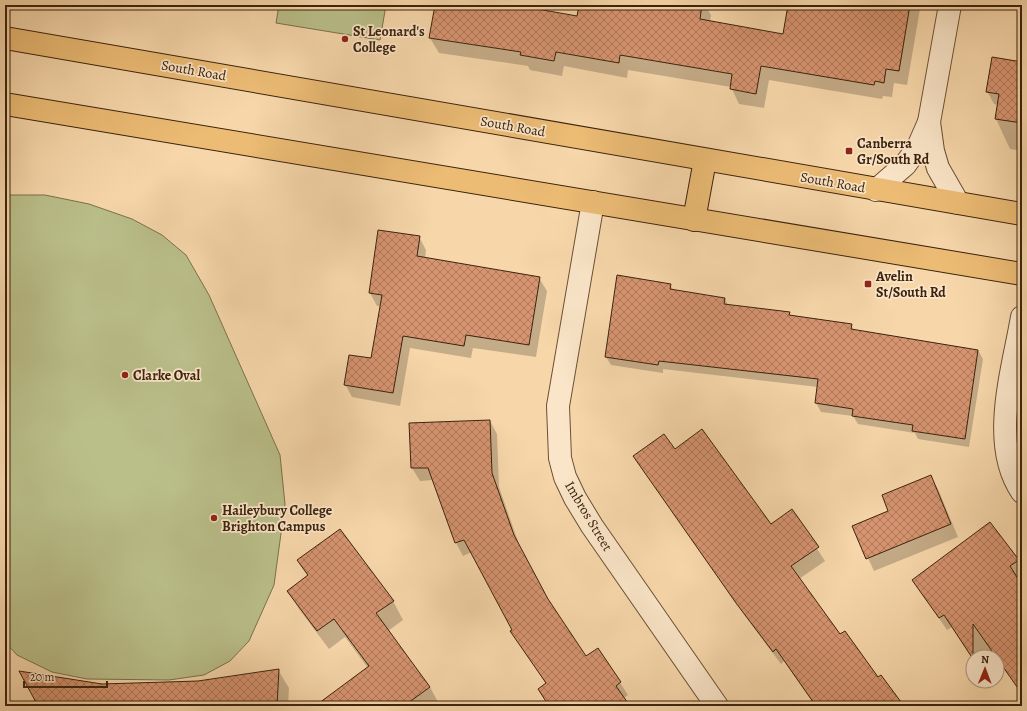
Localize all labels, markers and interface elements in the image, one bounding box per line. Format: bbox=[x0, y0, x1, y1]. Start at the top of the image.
place label: St Leonard's College bbox=[353, 22, 425, 57]
marker: St Leonard's College bbox=[340, 34, 350, 44]
street label: South Road bbox=[160, 55, 228, 86]
street label: South Road bbox=[479, 111, 547, 142]
place label: Canberra Gr/South Rd bbox=[857, 134, 930, 169]
marker: Canberra Gr/South Rd bbox=[844, 146, 854, 156]
street label: South Road bbox=[799, 167, 867, 198]
place label: Avelin St/South Rd bbox=[875, 267, 946, 302]
marker: Avelin St/South Rd bbox=[863, 279, 873, 289]
place label: Clarke Oval bbox=[133, 366, 200, 385]
marker: Clarke Oval bbox=[120, 370, 130, 380]
street label: Imbros Street bbox=[560, 478, 617, 555]
place label: Haileybury College Brighton Campus bbox=[222, 501, 333, 536]
marker: Haileybury College Brighton Campus bbox=[209, 513, 219, 523]
north arrow bbox=[965, 649, 1005, 689]
text: N bbox=[981, 652, 989, 667]
scale bar bbox=[24, 663, 107, 689]
text: 20 m bbox=[30, 669, 54, 685]

